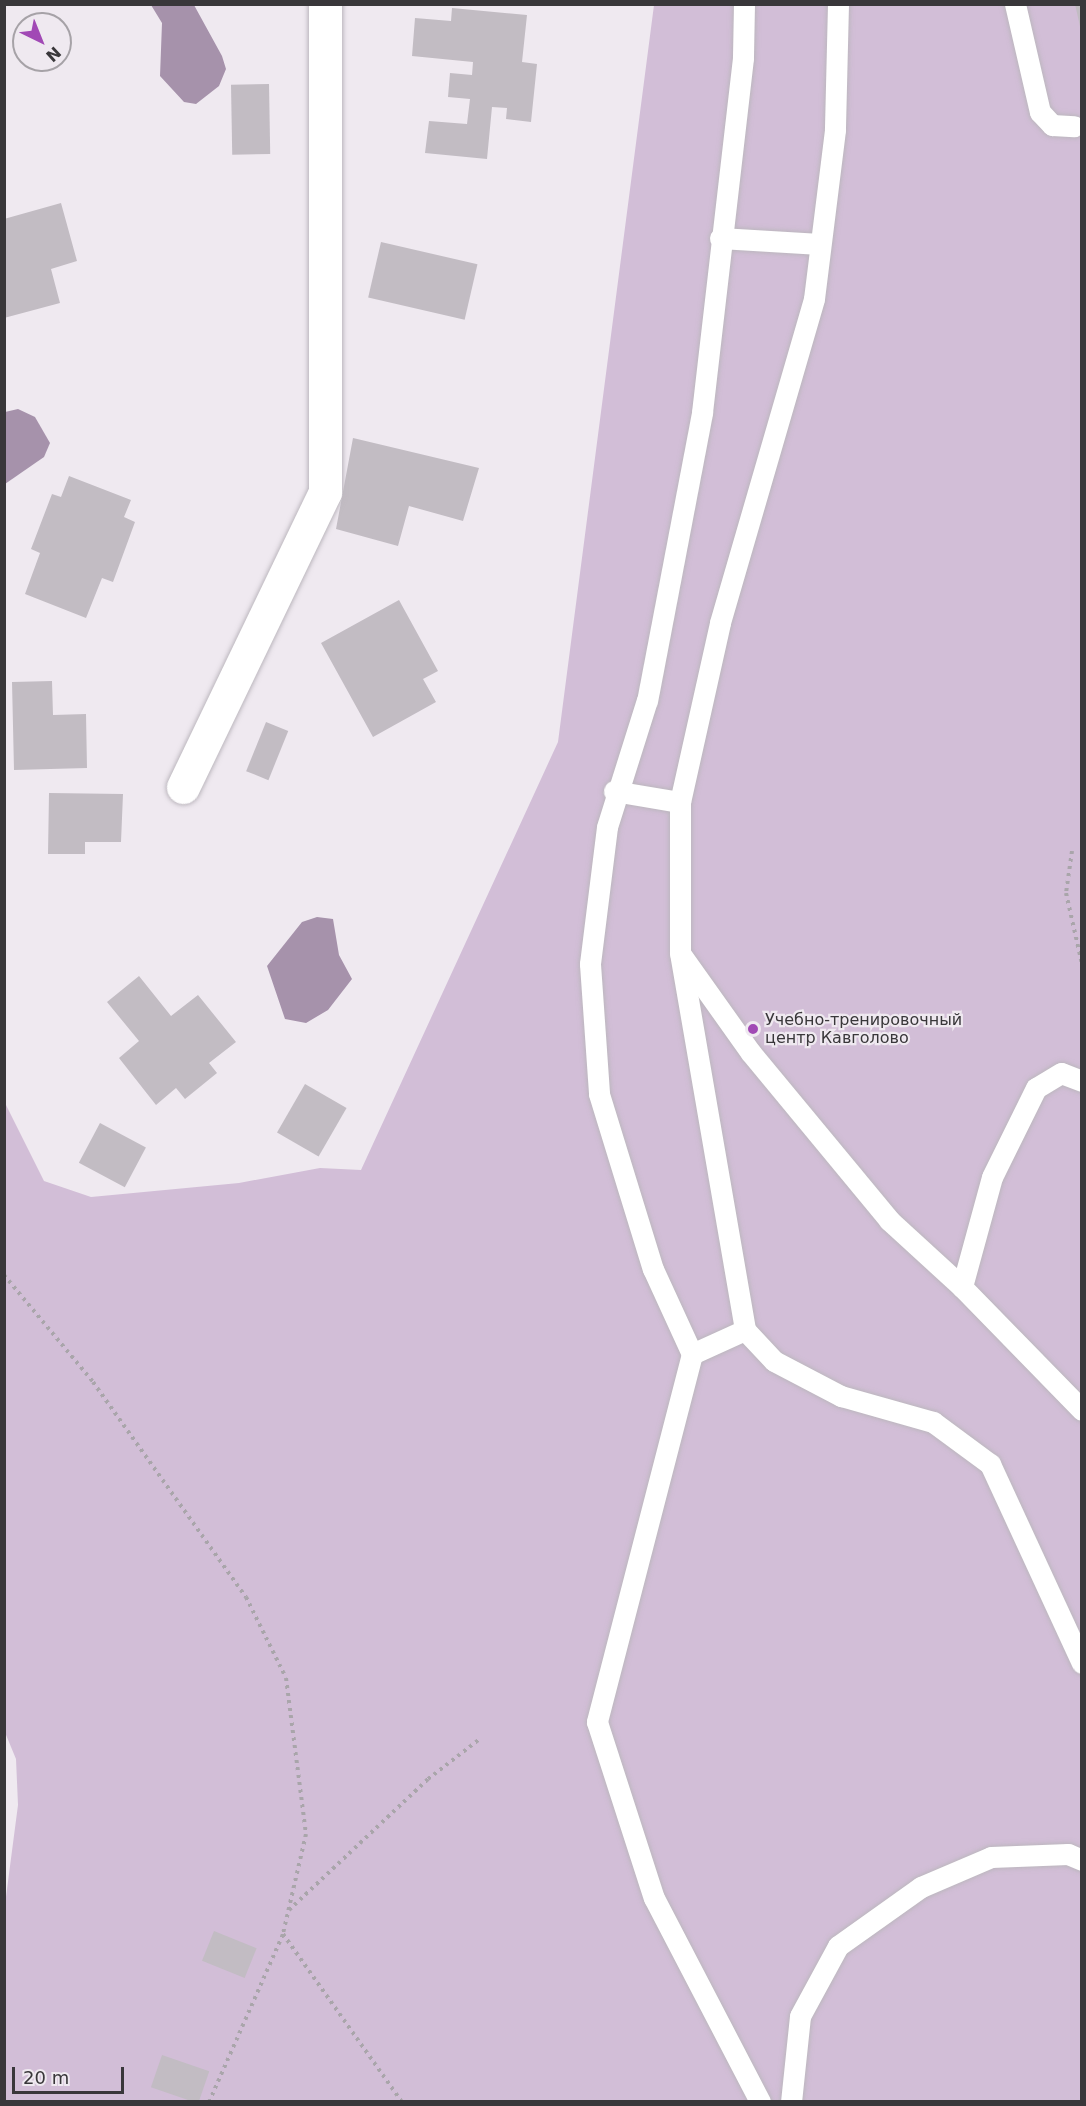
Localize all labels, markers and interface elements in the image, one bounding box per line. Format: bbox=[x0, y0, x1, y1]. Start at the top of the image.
north arrow bbox=[12, 12, 72, 72]
text: N bbox=[42, 43, 65, 66]
place label: Учебно-тренировочный центр Кавголово bbox=[765, 1010, 962, 1048]
marker: Учебно-тренировочный центр Кавголово bbox=[746, 1022, 760, 1036]
scale bar bbox=[15, 2055, 128, 2093]
text: 20 m bbox=[23, 2067, 69, 2088]

